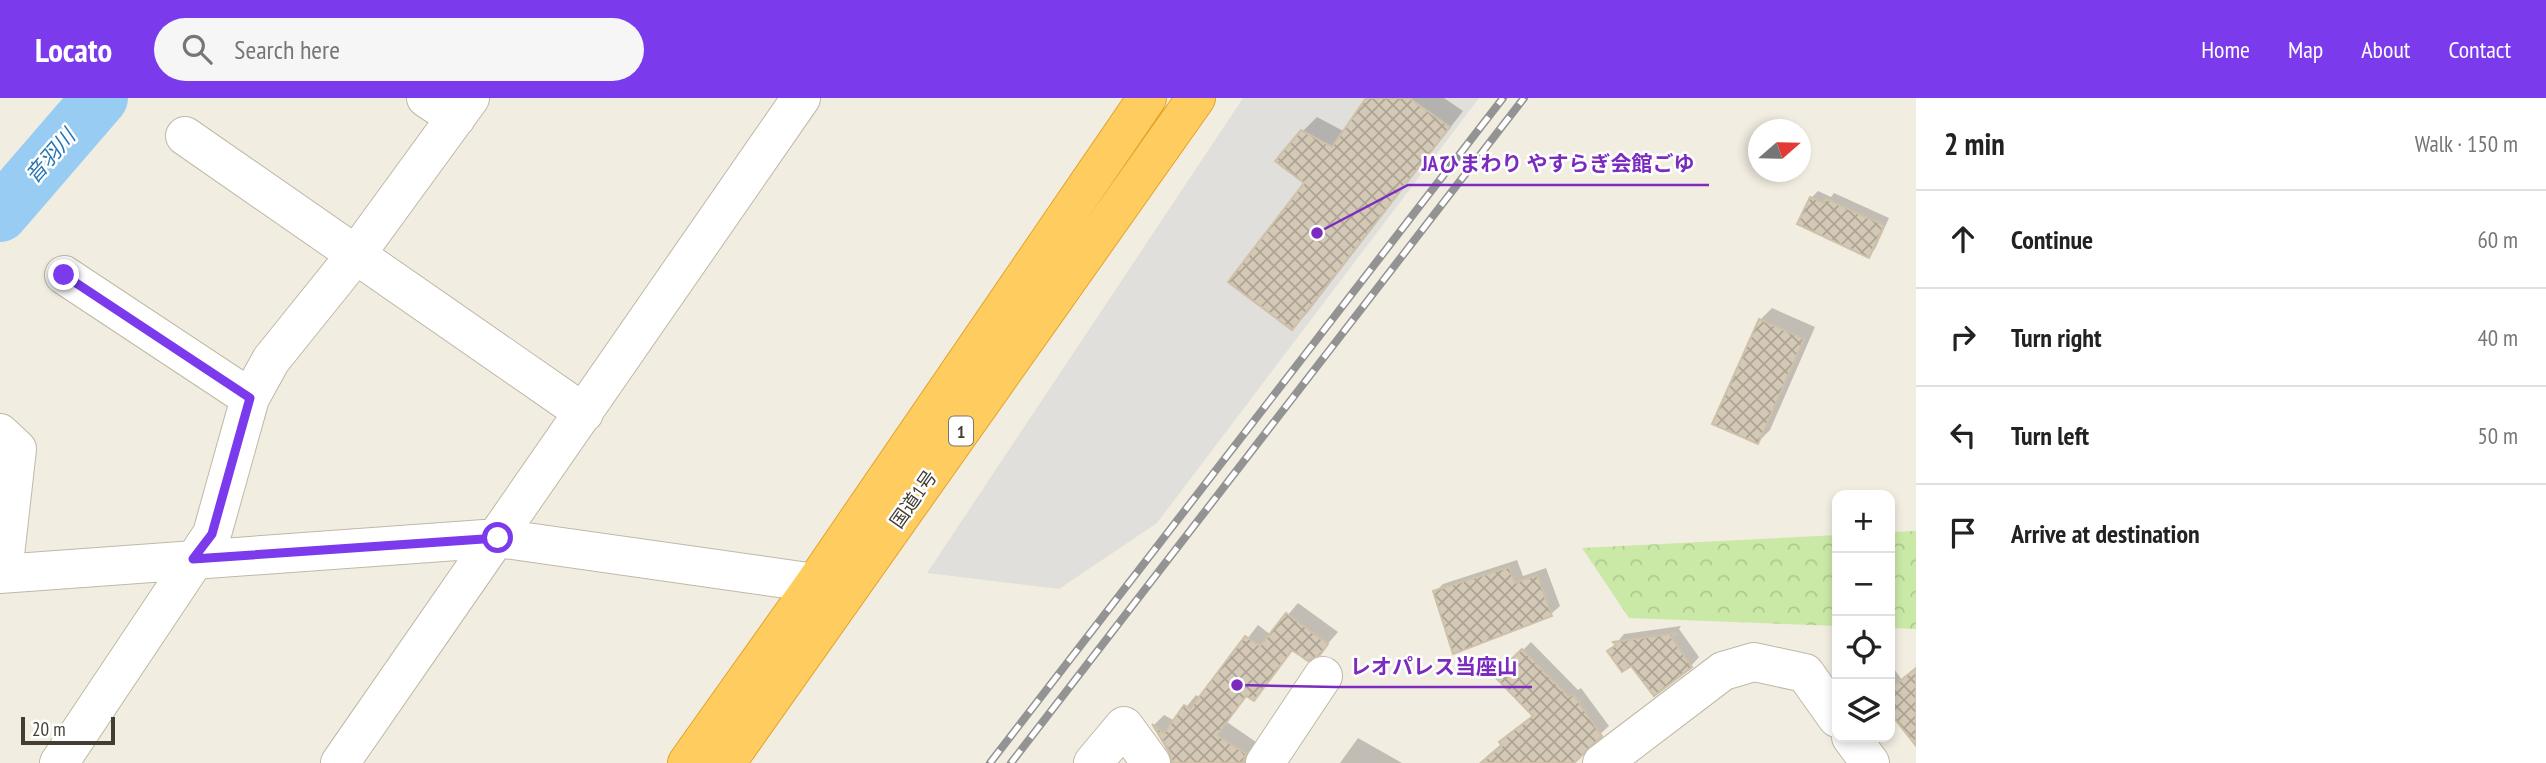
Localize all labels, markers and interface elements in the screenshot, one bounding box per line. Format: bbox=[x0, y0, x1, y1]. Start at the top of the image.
search box bbox=[154, 18, 644, 81]
text: Locato bbox=[35, 28, 112, 71]
icon: search bbox=[178, 30, 216, 68]
text: Search here bbox=[234, 33, 340, 66]
text: Home bbox=[2201, 34, 2250, 65]
text: Map bbox=[2288, 34, 2323, 65]
text: About bbox=[2361, 34, 2410, 65]
text: Contact bbox=[2448, 34, 2511, 65]
north arrow bbox=[1748, 119, 1811, 182]
water label: 音羽川 bbox=[19, 122, 82, 189]
text: 2 min bbox=[1944, 124, 2005, 163]
text: Walk · 150 m bbox=[2415, 129, 2518, 158]
callout: JAひまわり やすらぎ会館ごゆ bbox=[1408, 143, 1709, 185]
text: JAひまわり やすらぎ会館ごゆ bbox=[1421, 150, 1694, 177]
icon: ahead bbox=[1944, 220, 1982, 258]
text: Continue bbox=[2011, 223, 2093, 256]
text: 60 m bbox=[2477, 225, 2518, 254]
route end bbox=[48, 259, 79, 290]
icon: right bbox=[1944, 318, 1982, 356]
text: Turn right bbox=[2011, 321, 2102, 354]
text: 40 m bbox=[2477, 323, 2518, 352]
road number: 1 bbox=[949, 416, 973, 446]
icon: left bbox=[1944, 416, 1982, 454]
text: Turn left bbox=[2011, 419, 2089, 452]
text: 50 m bbox=[2477, 421, 2518, 450]
street label: 国道1号 bbox=[884, 465, 942, 533]
map controls bbox=[1832, 490, 1895, 742]
button: + bbox=[1832, 490, 1895, 553]
icon: arrive bbox=[1944, 514, 1982, 552]
text: Arrive at destination bbox=[2011, 517, 2200, 550]
route start bbox=[482, 522, 513, 553]
button: − bbox=[1832, 553, 1895, 616]
button: locate bbox=[1832, 616, 1895, 679]
callout: レオパレス当座山 bbox=[1336, 645, 1532, 687]
text: レオパレス当座山 bbox=[1350, 653, 1518, 680]
button: layers bbox=[1832, 679, 1895, 742]
scale bar bbox=[21, 714, 116, 746]
text: 20 m bbox=[32, 717, 66, 741]

